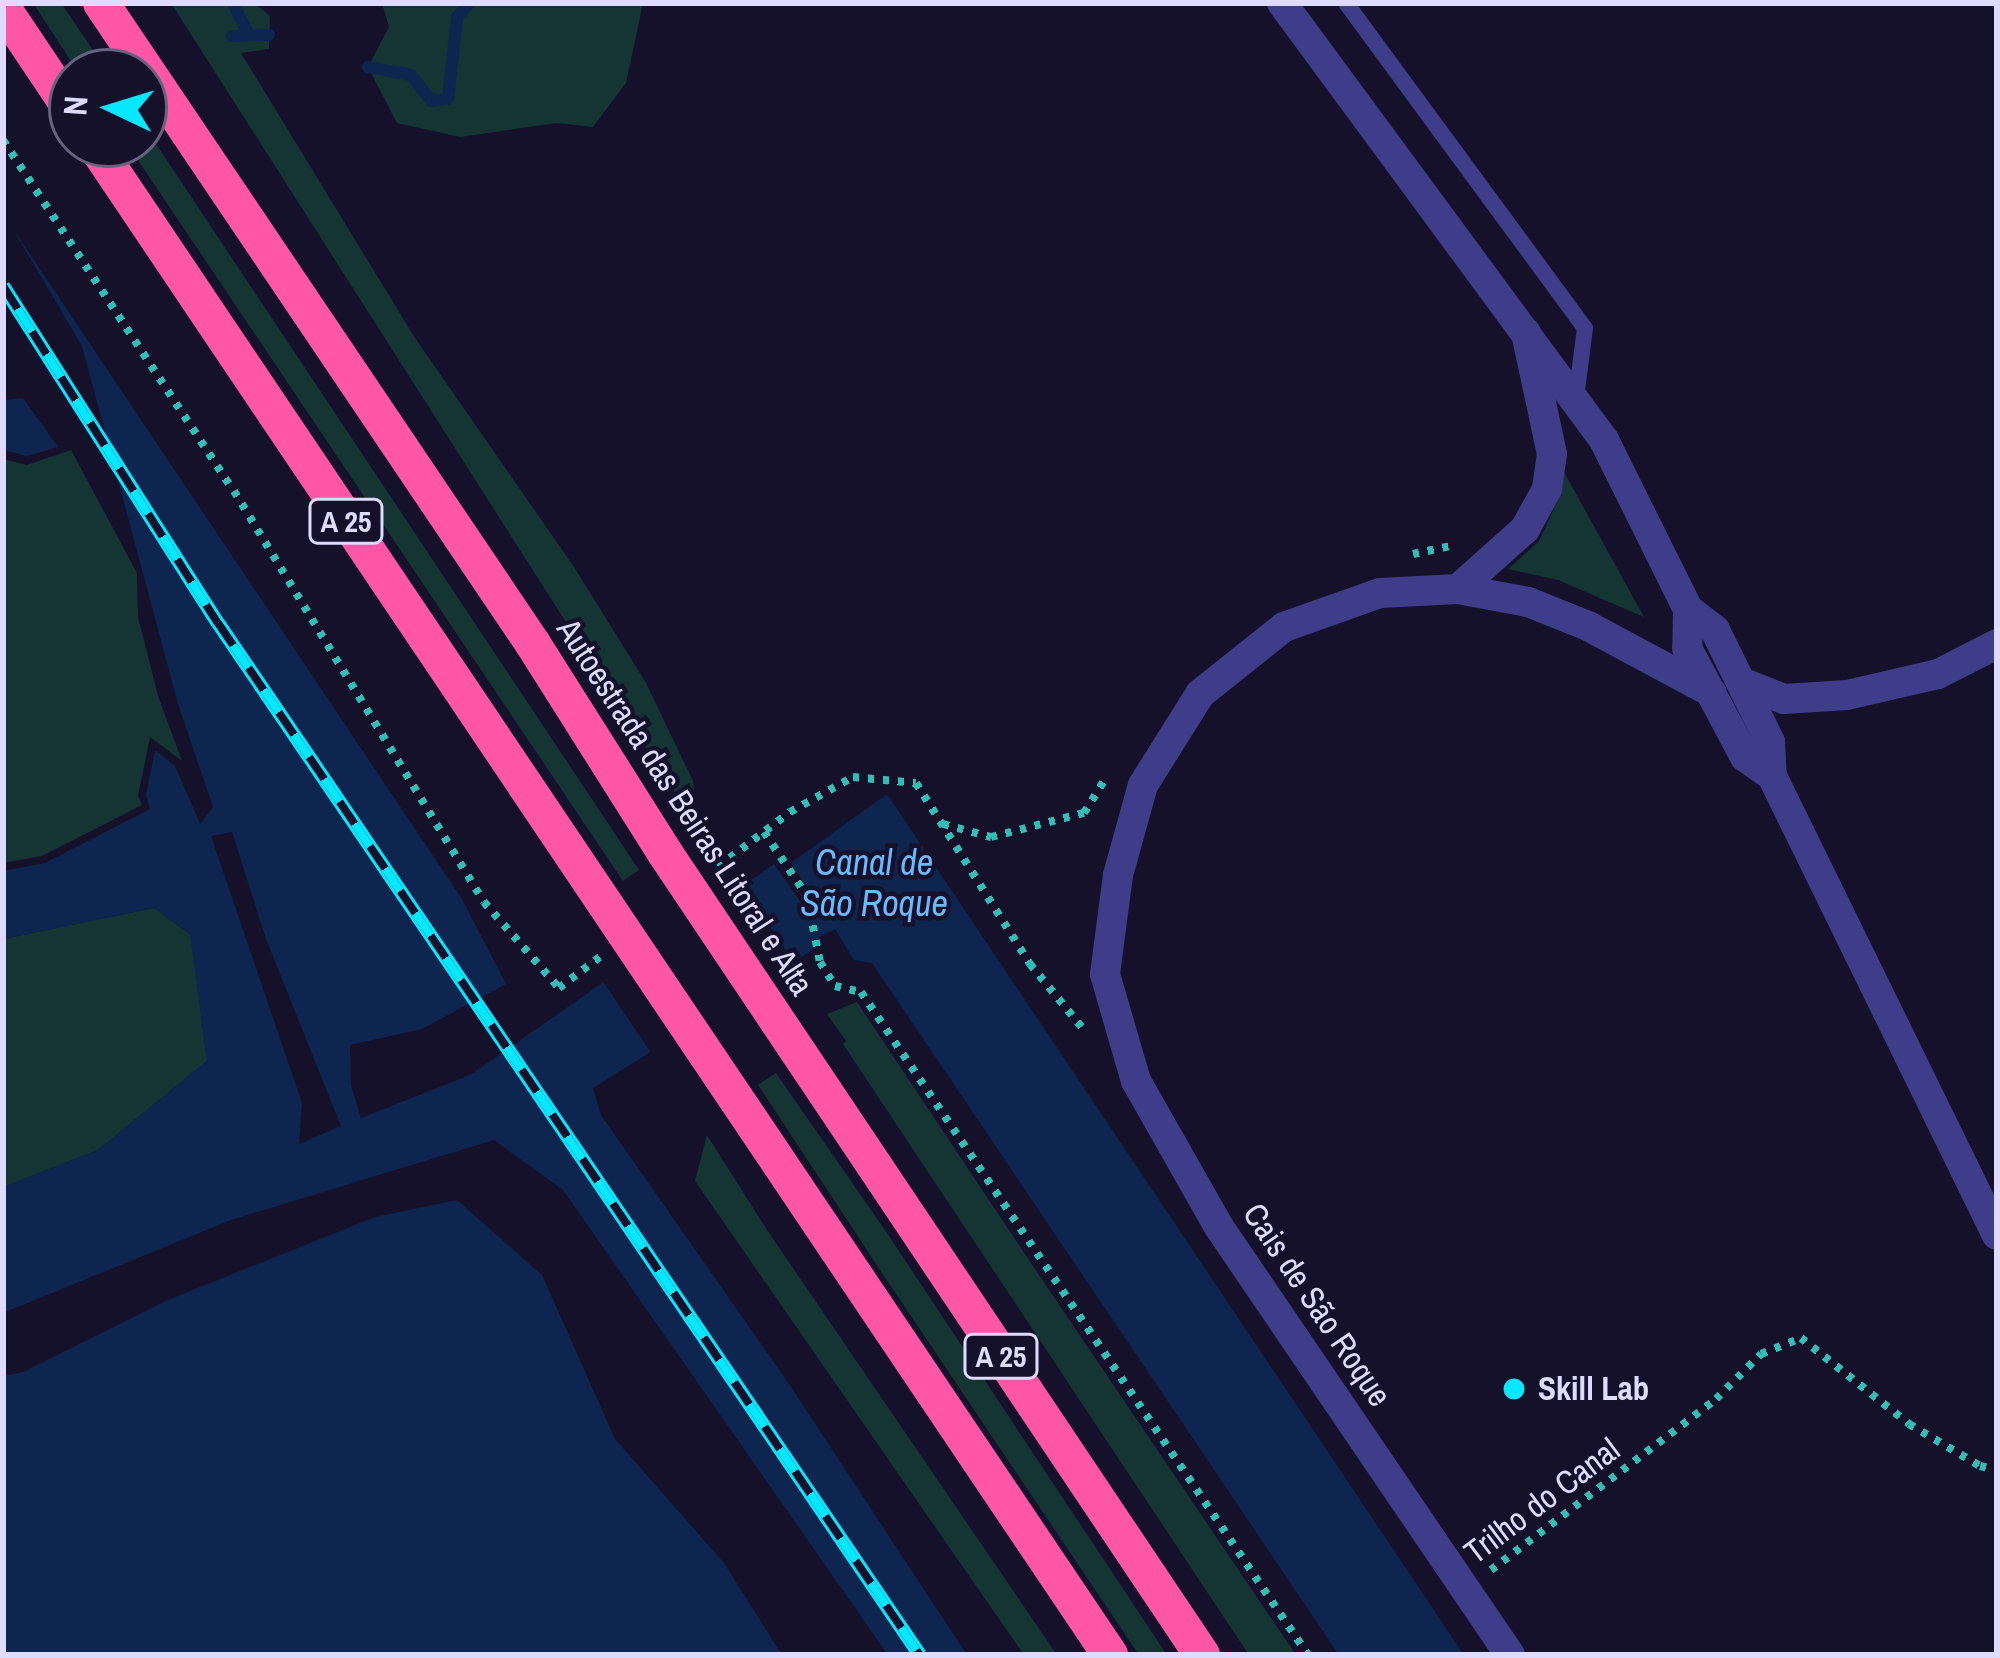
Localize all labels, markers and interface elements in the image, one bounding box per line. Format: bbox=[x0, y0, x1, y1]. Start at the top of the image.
north arrow bbox=[48, 48, 168, 168]
text: N bbox=[52, 94, 98, 117]
road number: A 25 bbox=[307, 497, 385, 545]
street label: Autoestrada das Beiras Litoral e Alta bbox=[548, 611, 822, 1003]
water label: Canal de São Roque bbox=[800, 840, 948, 925]
street label: Cais de São Roque bbox=[1235, 1196, 1399, 1414]
road number: A 25 bbox=[962, 1332, 1040, 1380]
place label: Skill Lab bbox=[1538, 1369, 1649, 1409]
marker: Skill Lab bbox=[1501, 1376, 1527, 1402]
street label: Trilho do Canal bbox=[1457, 1430, 1627, 1572]

